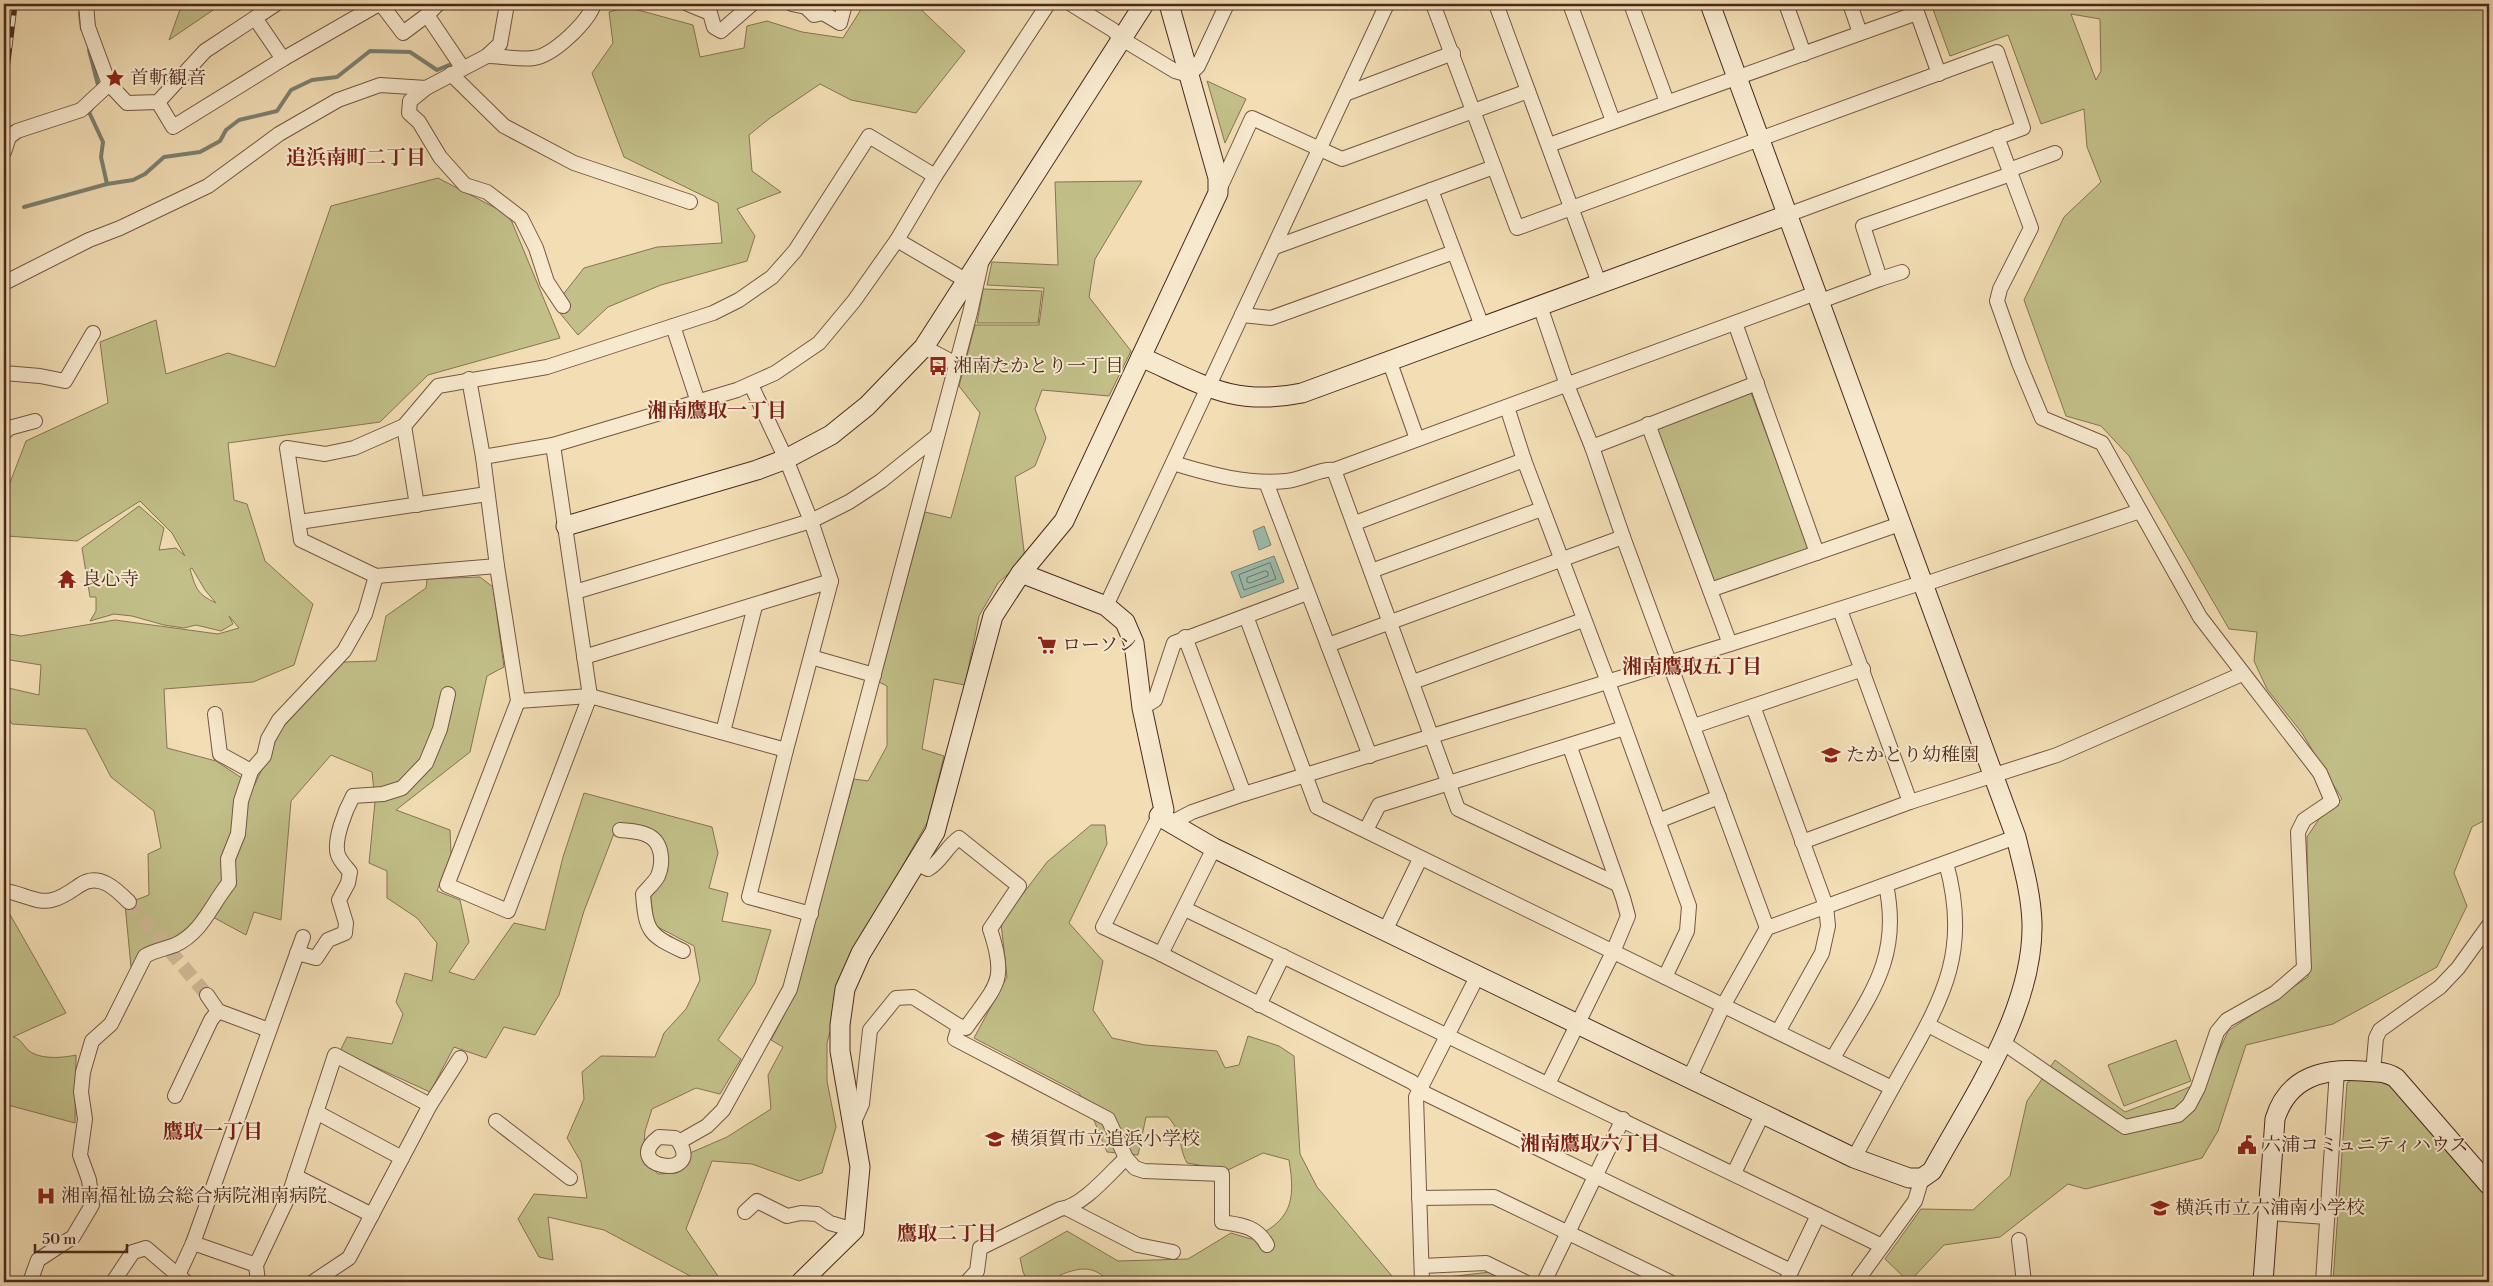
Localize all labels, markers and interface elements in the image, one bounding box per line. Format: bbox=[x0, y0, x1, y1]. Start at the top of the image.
place label: 首斬観音 bbox=[130, 66, 206, 90]
place icon: 首斬観音 bbox=[104, 67, 126, 89]
district label: 追浜南町二丁目 bbox=[286, 146, 426, 171]
place label: 湘南たかとり一丁目 bbox=[953, 354, 1124, 378]
bus stop icon: 湘南たかとり一丁目 bbox=[927, 355, 949, 377]
district label: 湘南鷹取一丁目 bbox=[647, 399, 787, 424]
place label: 良心寺 bbox=[82, 567, 139, 591]
temple icon: 良心寺 bbox=[56, 568, 78, 590]
place label: ローソン bbox=[1062, 633, 1137, 657]
supermarket icon: ローソン bbox=[1036, 634, 1058, 656]
district label: 湘南鷹取五丁目 bbox=[1622, 655, 1762, 680]
place label: たかとり幼稚園 bbox=[1846, 743, 1979, 767]
school or university icon: たかとり幼稚園 bbox=[1820, 744, 1842, 766]
district label: 鷹取一丁目 bbox=[163, 1120, 263, 1145]
place label: 横須賀市立追浜小学校 bbox=[1010, 1127, 1200, 1151]
school or university icon: 横須賀市立追浜小学校 bbox=[984, 1128, 1006, 1150]
district label: 湘南鷹取六丁目 bbox=[1520, 1132, 1660, 1157]
place label: 六浦コミュニティハウス bbox=[2262, 1133, 2469, 1157]
public building icon: 六浦コミュニティハウス bbox=[2236, 1134, 2258, 1156]
place label: 湘南福祉協会総合病院湘南病院 bbox=[61, 1184, 327, 1208]
hospital icon: 湘南福祉協会総合病院湘南病院 bbox=[35, 1185, 57, 1207]
place label: 横浜市立六浦南小学校 bbox=[2175, 1196, 2365, 1220]
school or university icon: 横浜市立六浦南小学校 bbox=[2149, 1197, 2171, 1219]
scale bar bbox=[35, 1221, 128, 1253]
district label: 鷹取二丁目 bbox=[897, 1222, 997, 1247]
text: 50 m bbox=[42, 1230, 76, 1249]

